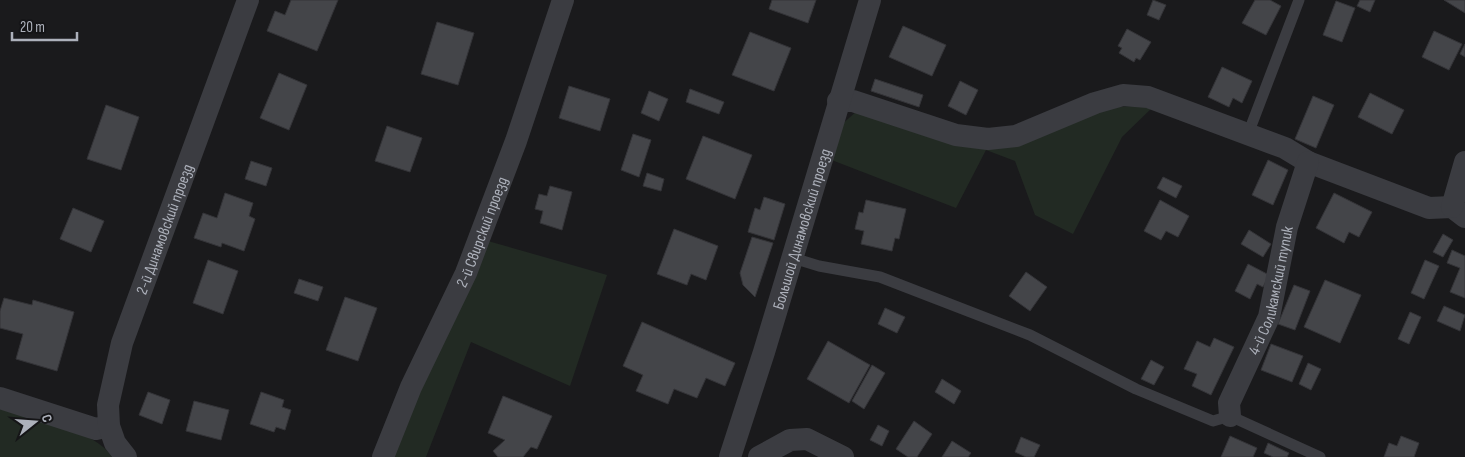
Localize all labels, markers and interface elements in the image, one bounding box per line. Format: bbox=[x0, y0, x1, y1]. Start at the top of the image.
scale bar bbox=[12, 10, 78, 42]
text: 20 m bbox=[20, 18, 45, 37]
street label: Большой Динамовский проезд bbox=[769, 147, 836, 312]
street label: 2-й Динамовский проезд bbox=[133, 162, 198, 297]
street label: 2-й Свирский проезд bbox=[453, 174, 513, 291]
street label: 4-й Соликамский тупик bbox=[1245, 224, 1298, 358]
north arrow bbox=[10, 397, 60, 447]
text: С bbox=[38, 412, 56, 424]

